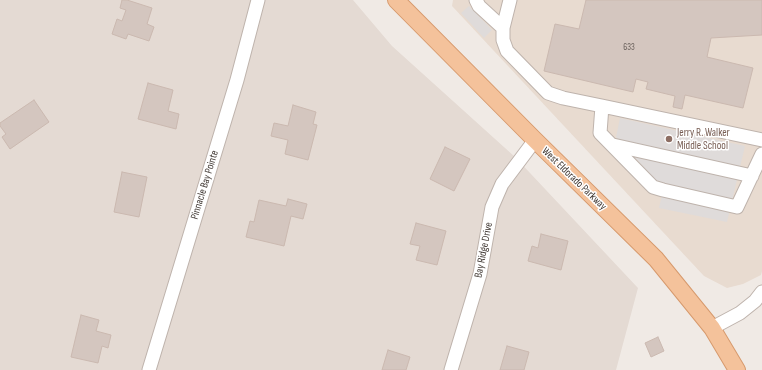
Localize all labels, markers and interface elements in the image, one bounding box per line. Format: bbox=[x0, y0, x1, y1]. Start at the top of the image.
house number: 633 bbox=[623, 43, 635, 53]
place label: Jerry R. Walker Middle School bbox=[677, 126, 730, 152]
marker: Jerry R. Walker Middle School bbox=[664, 134, 674, 144]
street label: West Eldorado Parkway bbox=[539, 145, 609, 213]
street label: Pinnacle Bay Pointe bbox=[188, 149, 222, 221]
street label: Bay Ridge Drive bbox=[472, 221, 496, 279]

